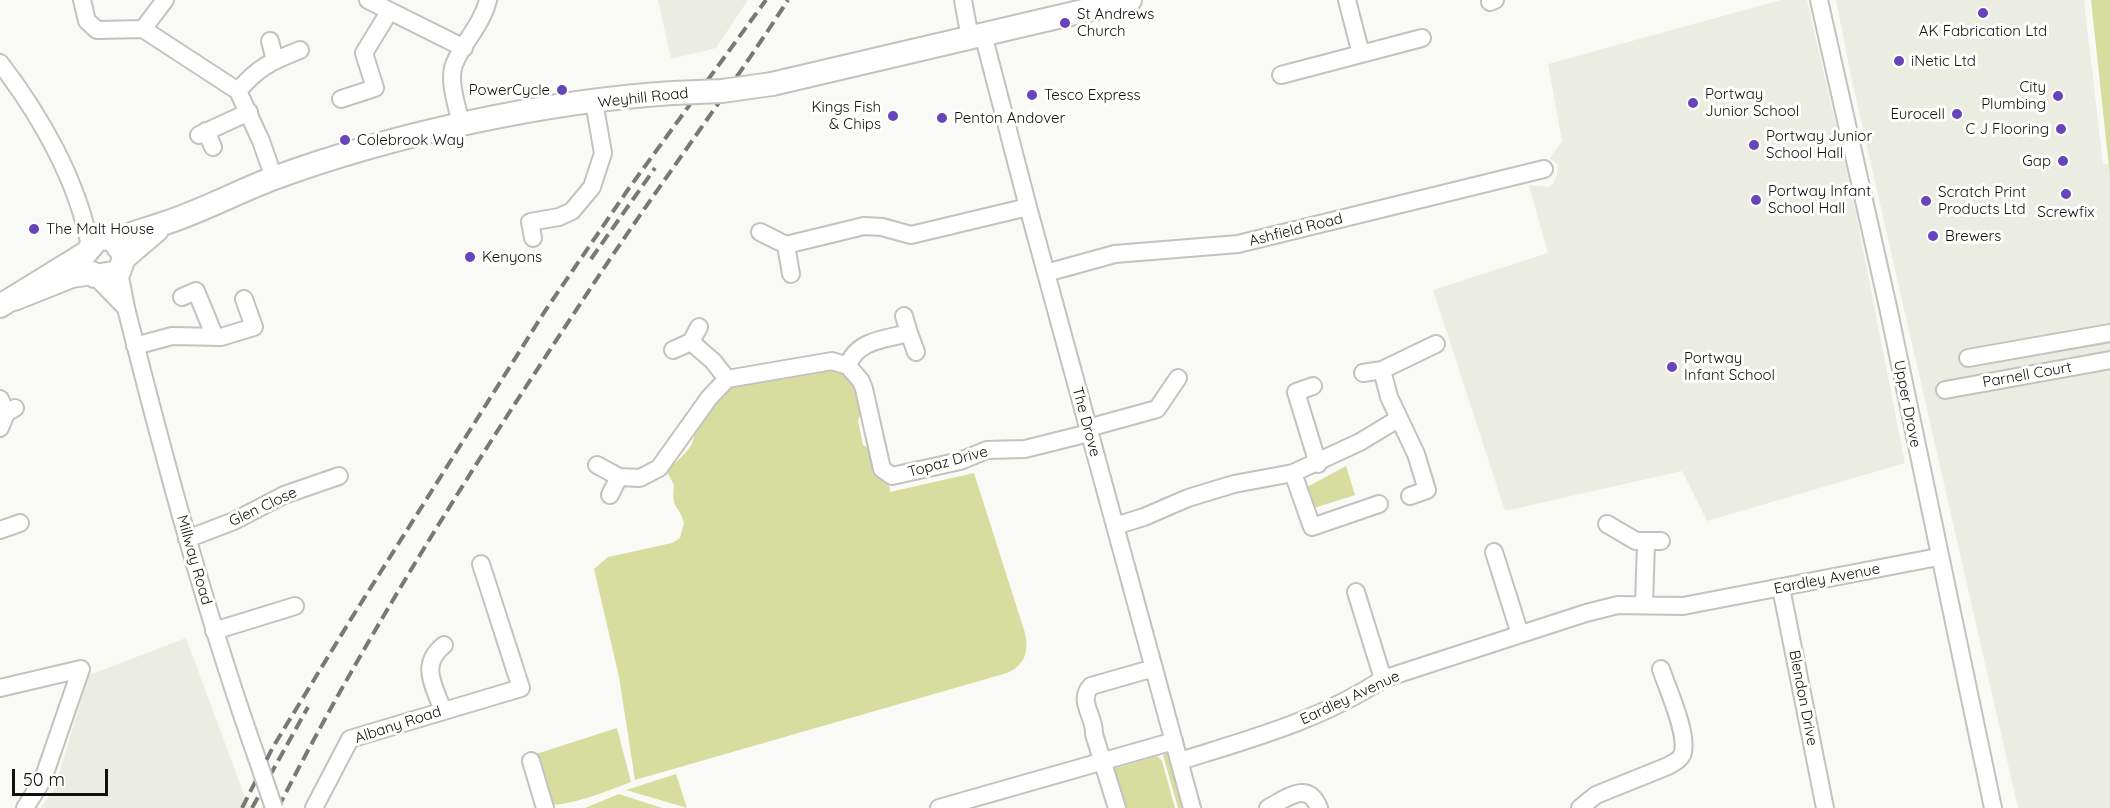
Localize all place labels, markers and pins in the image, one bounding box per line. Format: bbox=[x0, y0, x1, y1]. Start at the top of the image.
place label: St Andrews Church bbox=[1077, 5, 1154, 40]
marker: AK Fabrication Ltd bbox=[1976, 6, 1990, 20]
marker: St Andrews Church bbox=[1058, 16, 1072, 30]
place label: AK Fabrication Ltd bbox=[1919, 22, 2047, 40]
place label: iNetic Ltd bbox=[1911, 52, 1976, 70]
marker: iNetic Ltd bbox=[1892, 54, 1906, 68]
place label: City Plumbing bbox=[1981, 78, 2046, 113]
place label: PowerCycle bbox=[469, 81, 550, 99]
marker: PowerCycle bbox=[555, 83, 569, 97]
place label: Portway Junior School bbox=[1705, 85, 1799, 120]
place label: Tesco Express bbox=[1044, 86, 1141, 104]
marker: Tesco Express bbox=[1025, 88, 1039, 102]
marker: City Plumbing bbox=[2051, 89, 2065, 103]
marker: Portway Junior School bbox=[1686, 96, 1700, 110]
place label: Kings Fish & Chips bbox=[811, 98, 881, 133]
place label: Eurocell bbox=[1890, 105, 1945, 123]
marker: Eurocell bbox=[1950, 107, 1964, 121]
marker: Kings Fish & Chips bbox=[886, 109, 900, 123]
place label: Penton Andover bbox=[954, 109, 1065, 127]
marker: Penton Andover bbox=[935, 111, 949, 125]
place label: C J Flooring bbox=[1966, 120, 2049, 138]
marker: C J Flooring bbox=[2054, 122, 2068, 136]
place label: Portway Junior School Hall bbox=[1766, 127, 1872, 162]
place label: Colebrook Way bbox=[357, 131, 464, 149]
marker: Colebrook Way bbox=[338, 133, 352, 147]
marker: Portway Junior School Hall bbox=[1747, 138, 1761, 152]
place label: Gap bbox=[2022, 152, 2051, 170]
marker: Gap bbox=[2056, 154, 2070, 168]
place label: Portway Infant School Hall bbox=[1768, 182, 1871, 217]
place label: Scratch Print Products Ltd bbox=[1938, 183, 2026, 218]
marker: Screwfix bbox=[2059, 187, 2073, 201]
marker: Portway Infant School Hall bbox=[1749, 193, 1763, 207]
marker: Scratch Print Products Ltd bbox=[1919, 194, 1933, 208]
place label: Screwfix bbox=[2037, 203, 2095, 221]
place label: The Malt House bbox=[46, 220, 154, 238]
marker: The Malt House bbox=[27, 222, 41, 236]
place label: Brewers bbox=[1945, 227, 2001, 245]
marker: Brewers bbox=[1926, 229, 1940, 243]
place label: Kenyons bbox=[482, 248, 542, 266]
marker: Kenyons bbox=[463, 250, 477, 264]
place label: Portway Infant School bbox=[1684, 349, 1775, 384]
marker: Portway Infant School bbox=[1665, 360, 1679, 374]

